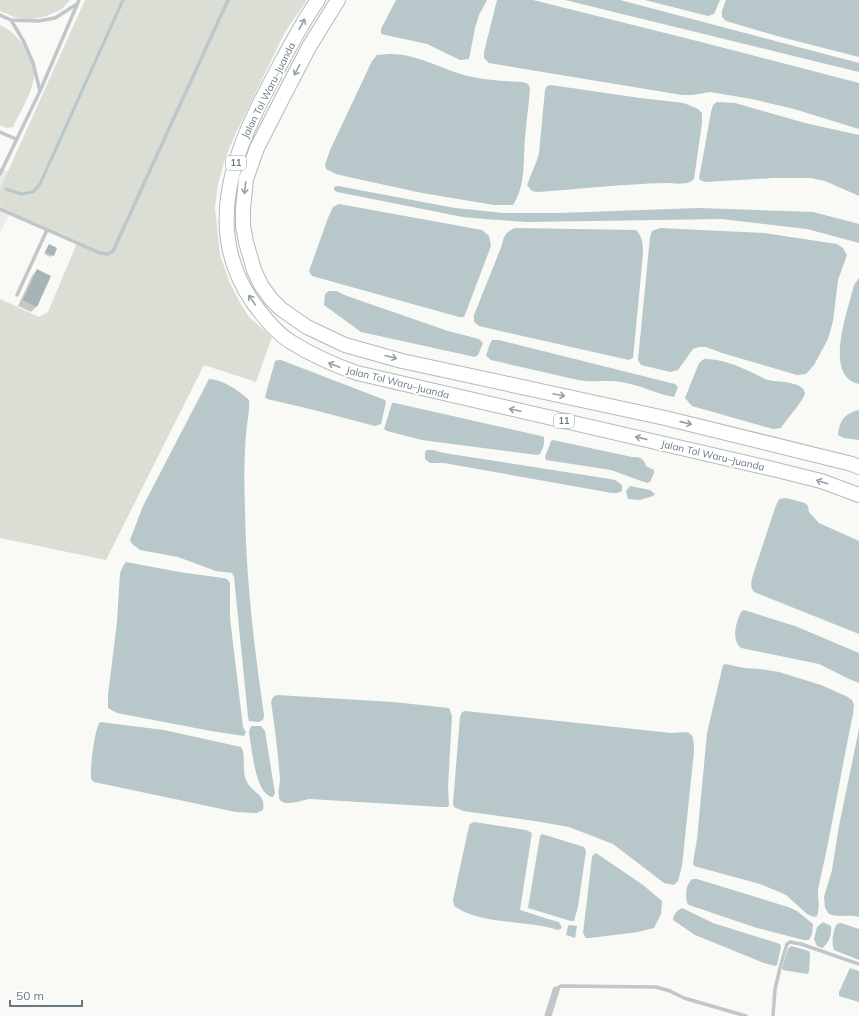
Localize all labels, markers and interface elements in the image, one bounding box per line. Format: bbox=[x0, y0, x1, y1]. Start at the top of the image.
one-way arrow bbox=[299, 19, 307, 31]
street label: Jalan Tol Waru–Juanda bbox=[239, 40, 298, 140]
one-way arrow bbox=[293, 64, 300, 76]
road number: 11 bbox=[226, 156, 246, 170]
one-way arrow bbox=[241, 181, 249, 194]
one-way arrow bbox=[248, 295, 256, 306]
one-way arrow bbox=[384, 354, 397, 362]
one-way arrow bbox=[329, 360, 341, 368]
street label: Jalan Tol Waru–Juanda bbox=[345, 363, 451, 402]
one-way arrow bbox=[552, 391, 565, 399]
one-way arrow bbox=[508, 405, 521, 413]
road number: 11 bbox=[554, 414, 574, 428]
one-way arrow bbox=[679, 420, 692, 427]
one-way arrow bbox=[635, 434, 648, 442]
street label: Jalan Tol Waru–Juanda bbox=[660, 437, 766, 474]
one-way arrow bbox=[816, 478, 829, 485]
scale bar bbox=[10, 982, 82, 1008]
text: 50 m bbox=[16, 988, 44, 1003]

